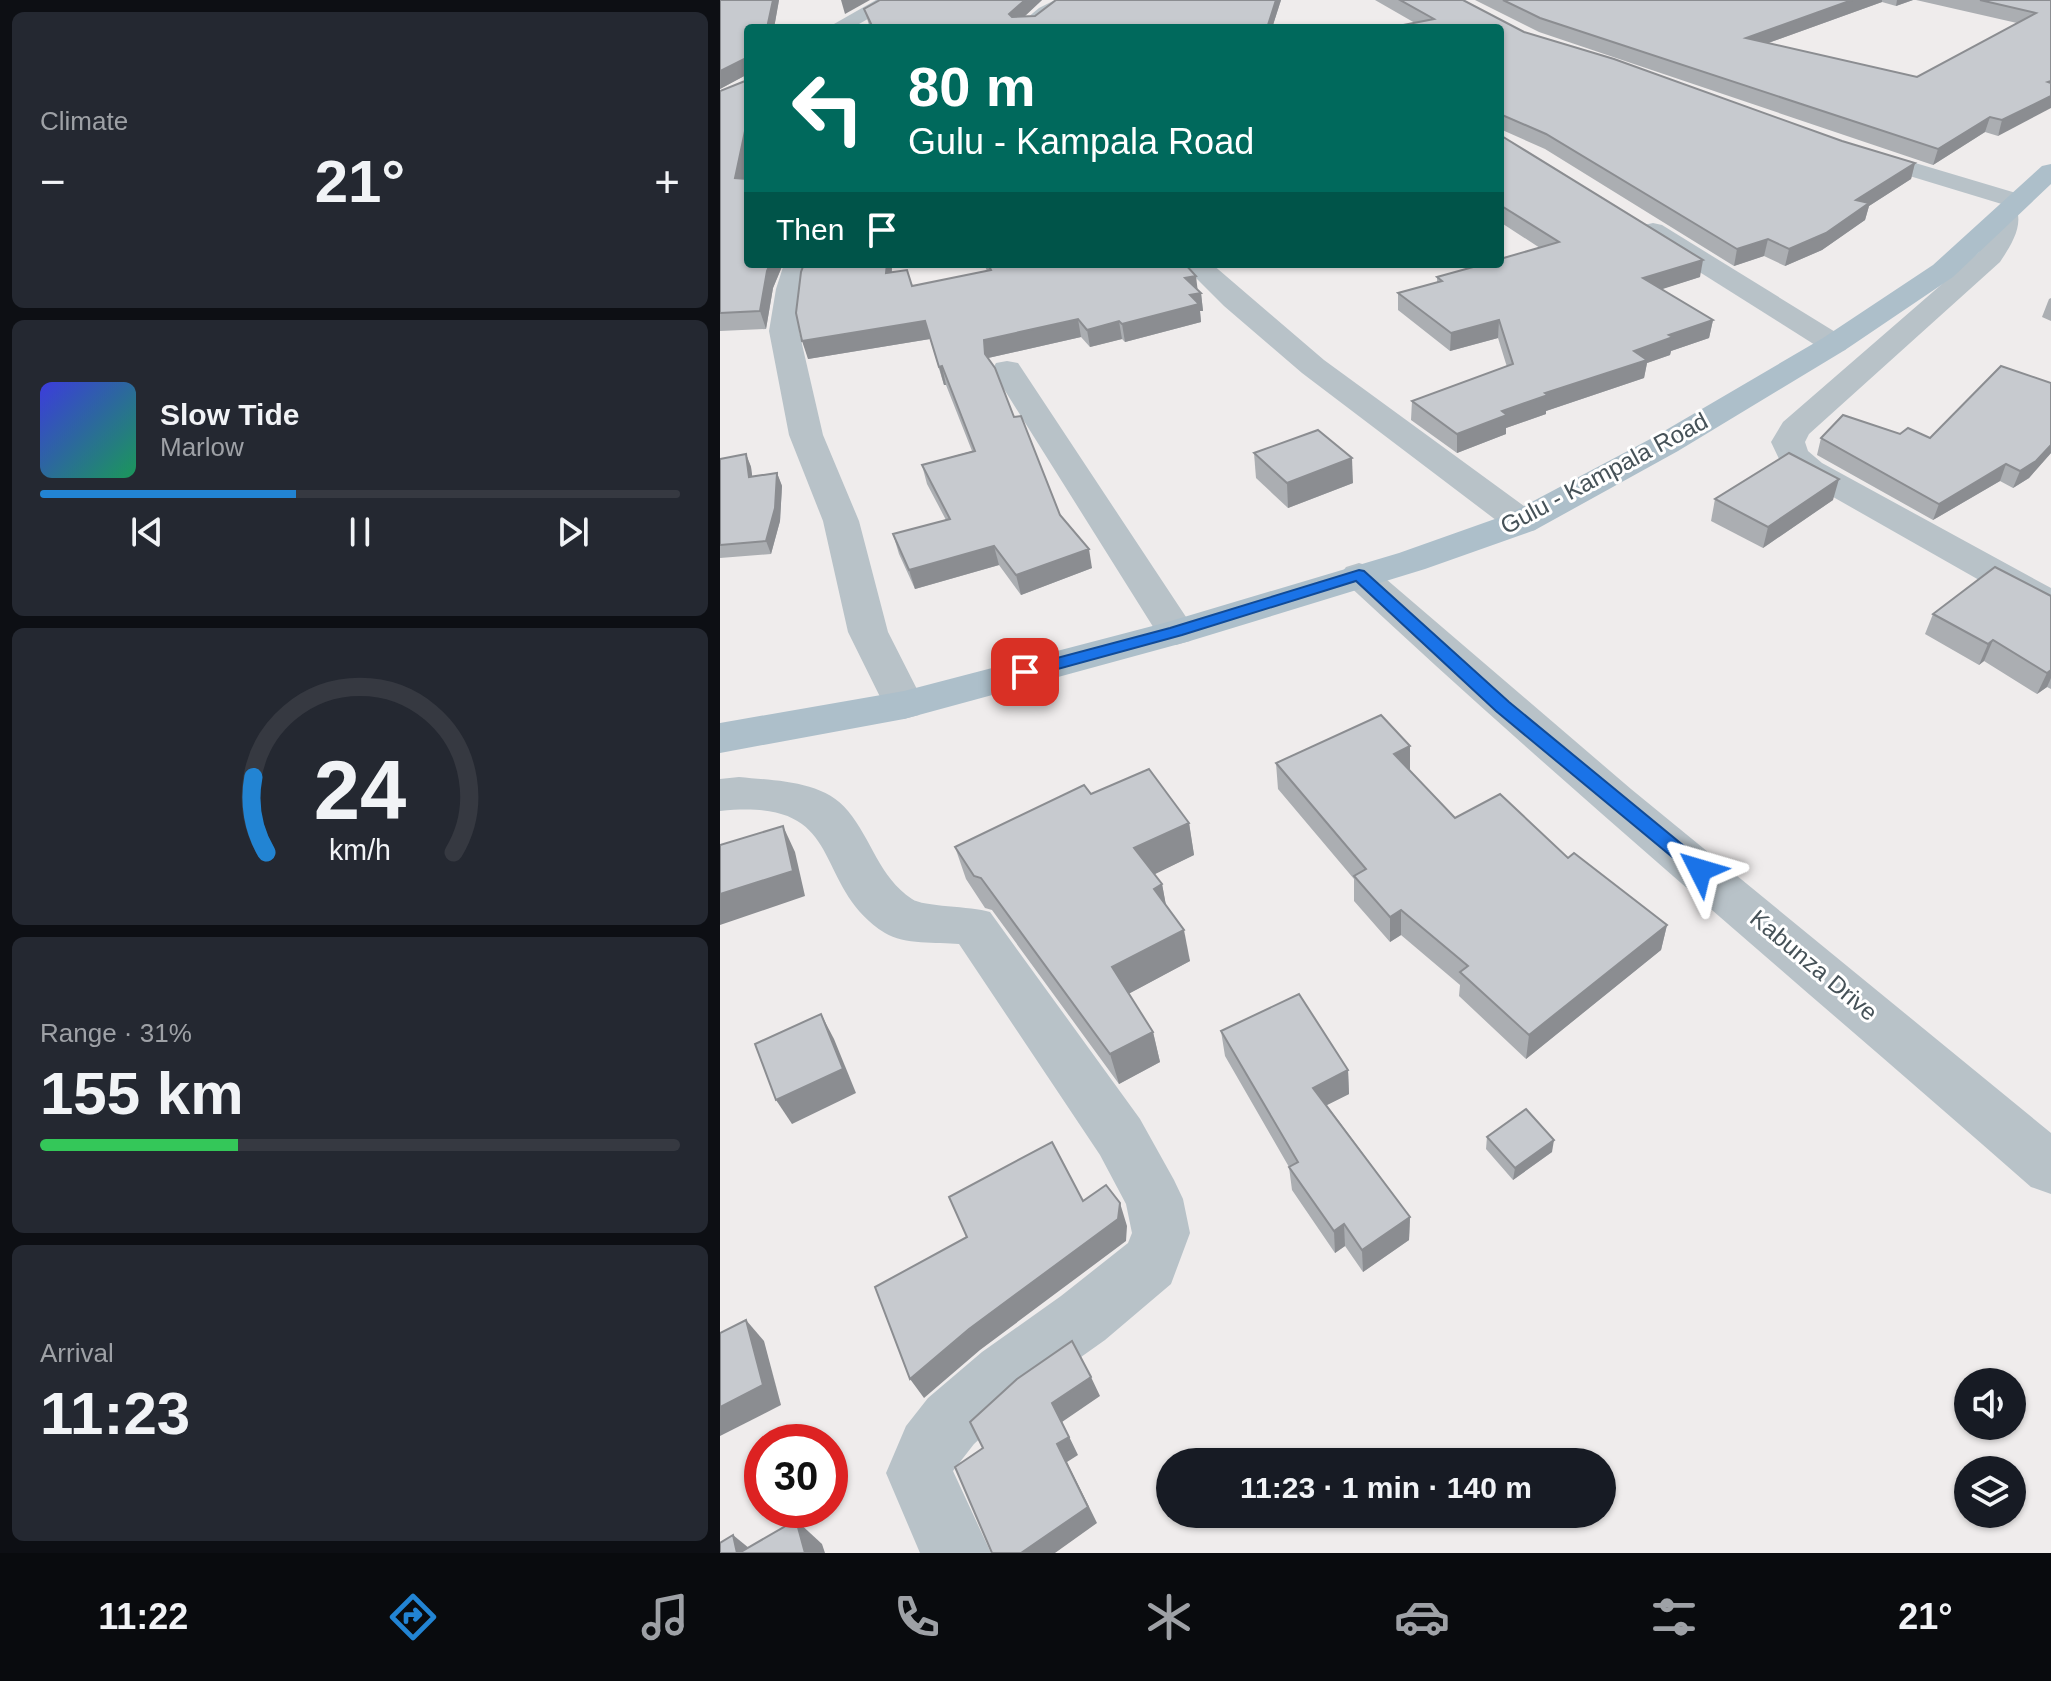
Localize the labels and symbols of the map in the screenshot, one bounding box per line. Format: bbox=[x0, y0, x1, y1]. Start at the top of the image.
street label: Gulu - Kampala Road bbox=[1496, 407, 1712, 539]
pin bbox=[991, 638, 1059, 706]
position arrow bbox=[1658, 828, 1742, 912]
street label: Kabunza Drive bbox=[1745, 904, 1883, 1026]
speed limit sign: 30 bbox=[744, 1424, 848, 1528]

